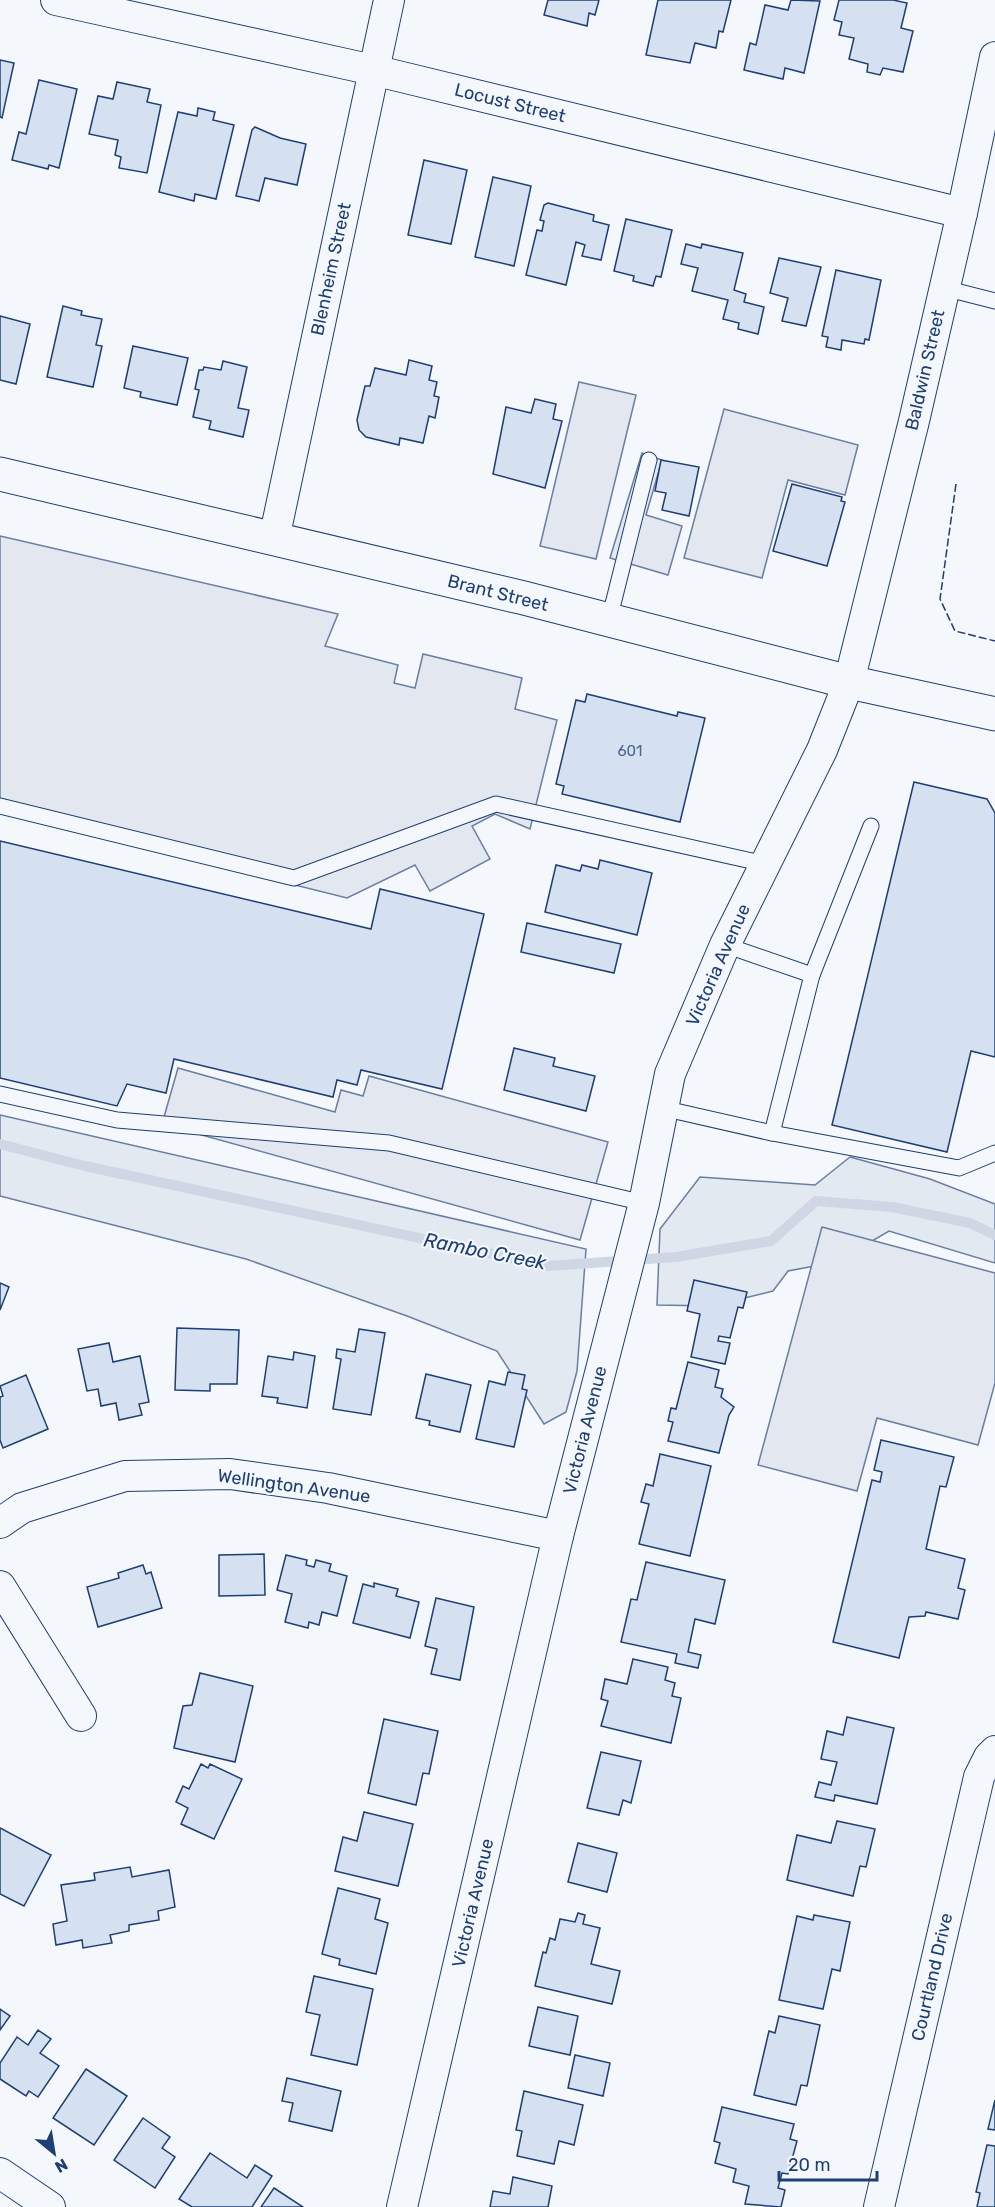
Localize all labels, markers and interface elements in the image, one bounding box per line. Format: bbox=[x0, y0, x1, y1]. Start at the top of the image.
street label: Locust Street bbox=[452, 79, 568, 127]
street label: Blenheim Street bbox=[306, 201, 356, 337]
street label: Baldwin Street bbox=[900, 308, 950, 432]
street label: Brant Street bbox=[445, 570, 551, 616]
house number: 601 bbox=[618, 742, 643, 760]
street label: Victoria Avenue bbox=[681, 900, 755, 1030]
water label: Rambo Creek bbox=[422, 1227, 549, 1275]
street label: Victoria Avenue bbox=[558, 1364, 612, 1496]
street label: Wellington Avenue bbox=[216, 1464, 372, 1508]
street label: Victoria Avenue bbox=[447, 1836, 499, 1970]
street label: Courtland Drive bbox=[907, 1911, 957, 2043]
north arrow bbox=[24, 2123, 84, 2183]
scale bar bbox=[779, 2144, 876, 2182]
text: N bbox=[52, 2154, 71, 2177]
text: 20 m bbox=[788, 2154, 830, 2176]

